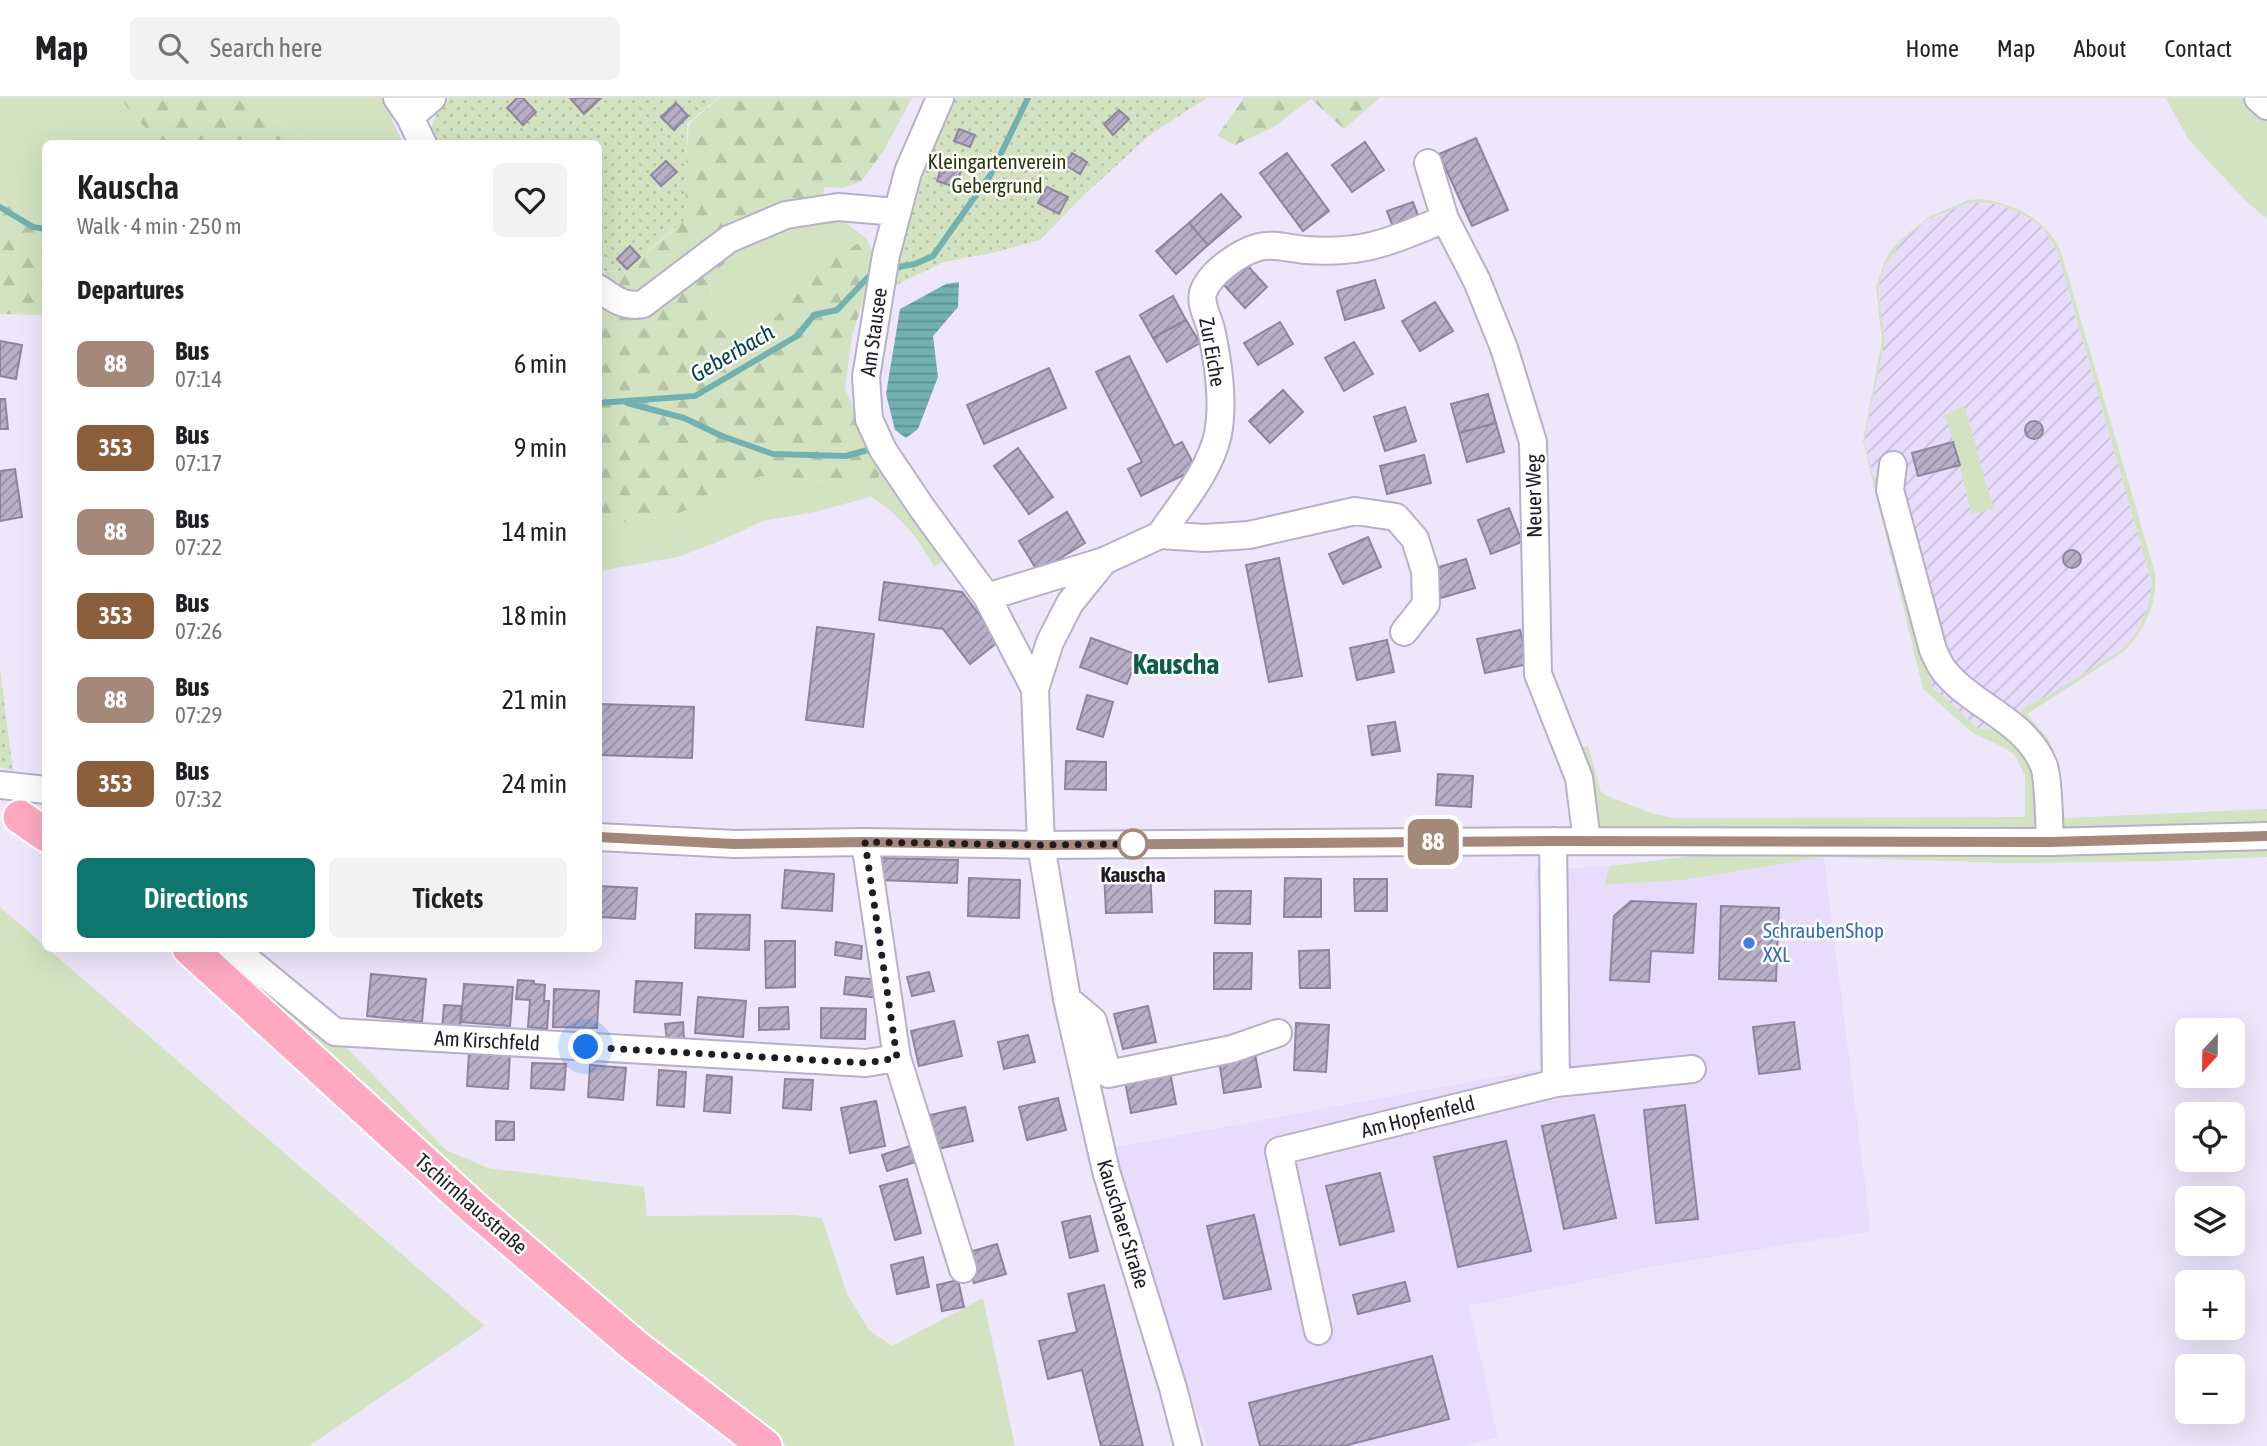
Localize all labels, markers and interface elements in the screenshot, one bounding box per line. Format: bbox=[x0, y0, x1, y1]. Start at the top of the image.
search box bbox=[130, 17, 620, 80]
text: Map bbox=[35, 29, 88, 67]
icon: search bbox=[154, 29, 192, 67]
text: Search here bbox=[210, 33, 322, 63]
text: Home bbox=[1905, 35, 1959, 62]
text: Map bbox=[1997, 35, 2035, 62]
text: About bbox=[2073, 35, 2126, 62]
text: Contact bbox=[2164, 35, 2232, 62]
park label: Kleingartenverein Gebergrund bbox=[928, 149, 1066, 197]
button: heart bbox=[493, 163, 567, 237]
text: Kauscha bbox=[77, 168, 179, 206]
text: Walk · 4 min · 250 m bbox=[77, 213, 241, 239]
text: Departures bbox=[77, 275, 184, 305]
street label: Am Stausee bbox=[855, 286, 891, 378]
street label: Zur Eiche bbox=[1195, 315, 1231, 388]
water label: Geberbach bbox=[686, 319, 778, 387]
text: Bus bbox=[175, 336, 209, 366]
text: 6 min bbox=[514, 349, 567, 379]
text: 88 bbox=[104, 350, 127, 377]
text: 07:14 bbox=[175, 366, 222, 392]
text: Bus bbox=[175, 420, 209, 450]
text: 9 min bbox=[514, 433, 567, 463]
text: 353 bbox=[99, 434, 132, 461]
text: 07:17 bbox=[175, 450, 222, 476]
street label: Neuer Weg bbox=[1520, 454, 1546, 538]
text: Bus bbox=[175, 504, 209, 534]
text: 14 min bbox=[502, 517, 567, 547]
text: 88 bbox=[104, 518, 127, 545]
text: 07:22 bbox=[175, 534, 222, 560]
text: Bus bbox=[175, 588, 209, 618]
text: 18 min bbox=[502, 601, 567, 631]
text: 353 bbox=[99, 602, 132, 629]
text: 07:26 bbox=[175, 618, 222, 644]
district label: Kauscha bbox=[1133, 648, 1219, 680]
text: Bus bbox=[175, 672, 209, 702]
text: 21 min bbox=[502, 685, 567, 715]
text: 88 bbox=[104, 686, 127, 713]
text: 07:29 bbox=[175, 702, 222, 728]
text: Bus bbox=[175, 756, 209, 786]
text: 24 min bbox=[502, 769, 567, 799]
text: 353 bbox=[99, 770, 132, 797]
text: 07:32 bbox=[175, 786, 222, 812]
line badge: 88 bbox=[1402, 819, 1464, 865]
text: 88 bbox=[1422, 828, 1444, 855]
marker: Kauscha bbox=[1118, 829, 1148, 859]
button: Directions bbox=[77, 858, 315, 938]
button: Tickets bbox=[329, 858, 567, 938]
place label: Kauscha bbox=[1101, 862, 1166, 886]
place label: SchraubenShop XXL bbox=[1763, 918, 1884, 966]
marker: SchraubenShop XXL bbox=[1741, 935, 1757, 951]
north arrow bbox=[2175, 1018, 2245, 1088]
map controls bbox=[2175, 1018, 2245, 1424]
street label: Am Kirschfeld bbox=[434, 1025, 540, 1055]
your location bbox=[568, 1029, 603, 1064]
street label: Am Hopfenfeld bbox=[1358, 1090, 1477, 1142]
button: locate bbox=[2175, 1102, 2245, 1172]
street label: Tschirnhausstraße bbox=[411, 1148, 533, 1258]
street label: Kauschaer Straße bbox=[1093, 1156, 1155, 1291]
button: layers bbox=[2175, 1186, 2245, 1256]
button: + bbox=[2175, 1270, 2245, 1340]
button: − bbox=[2175, 1354, 2245, 1424]

